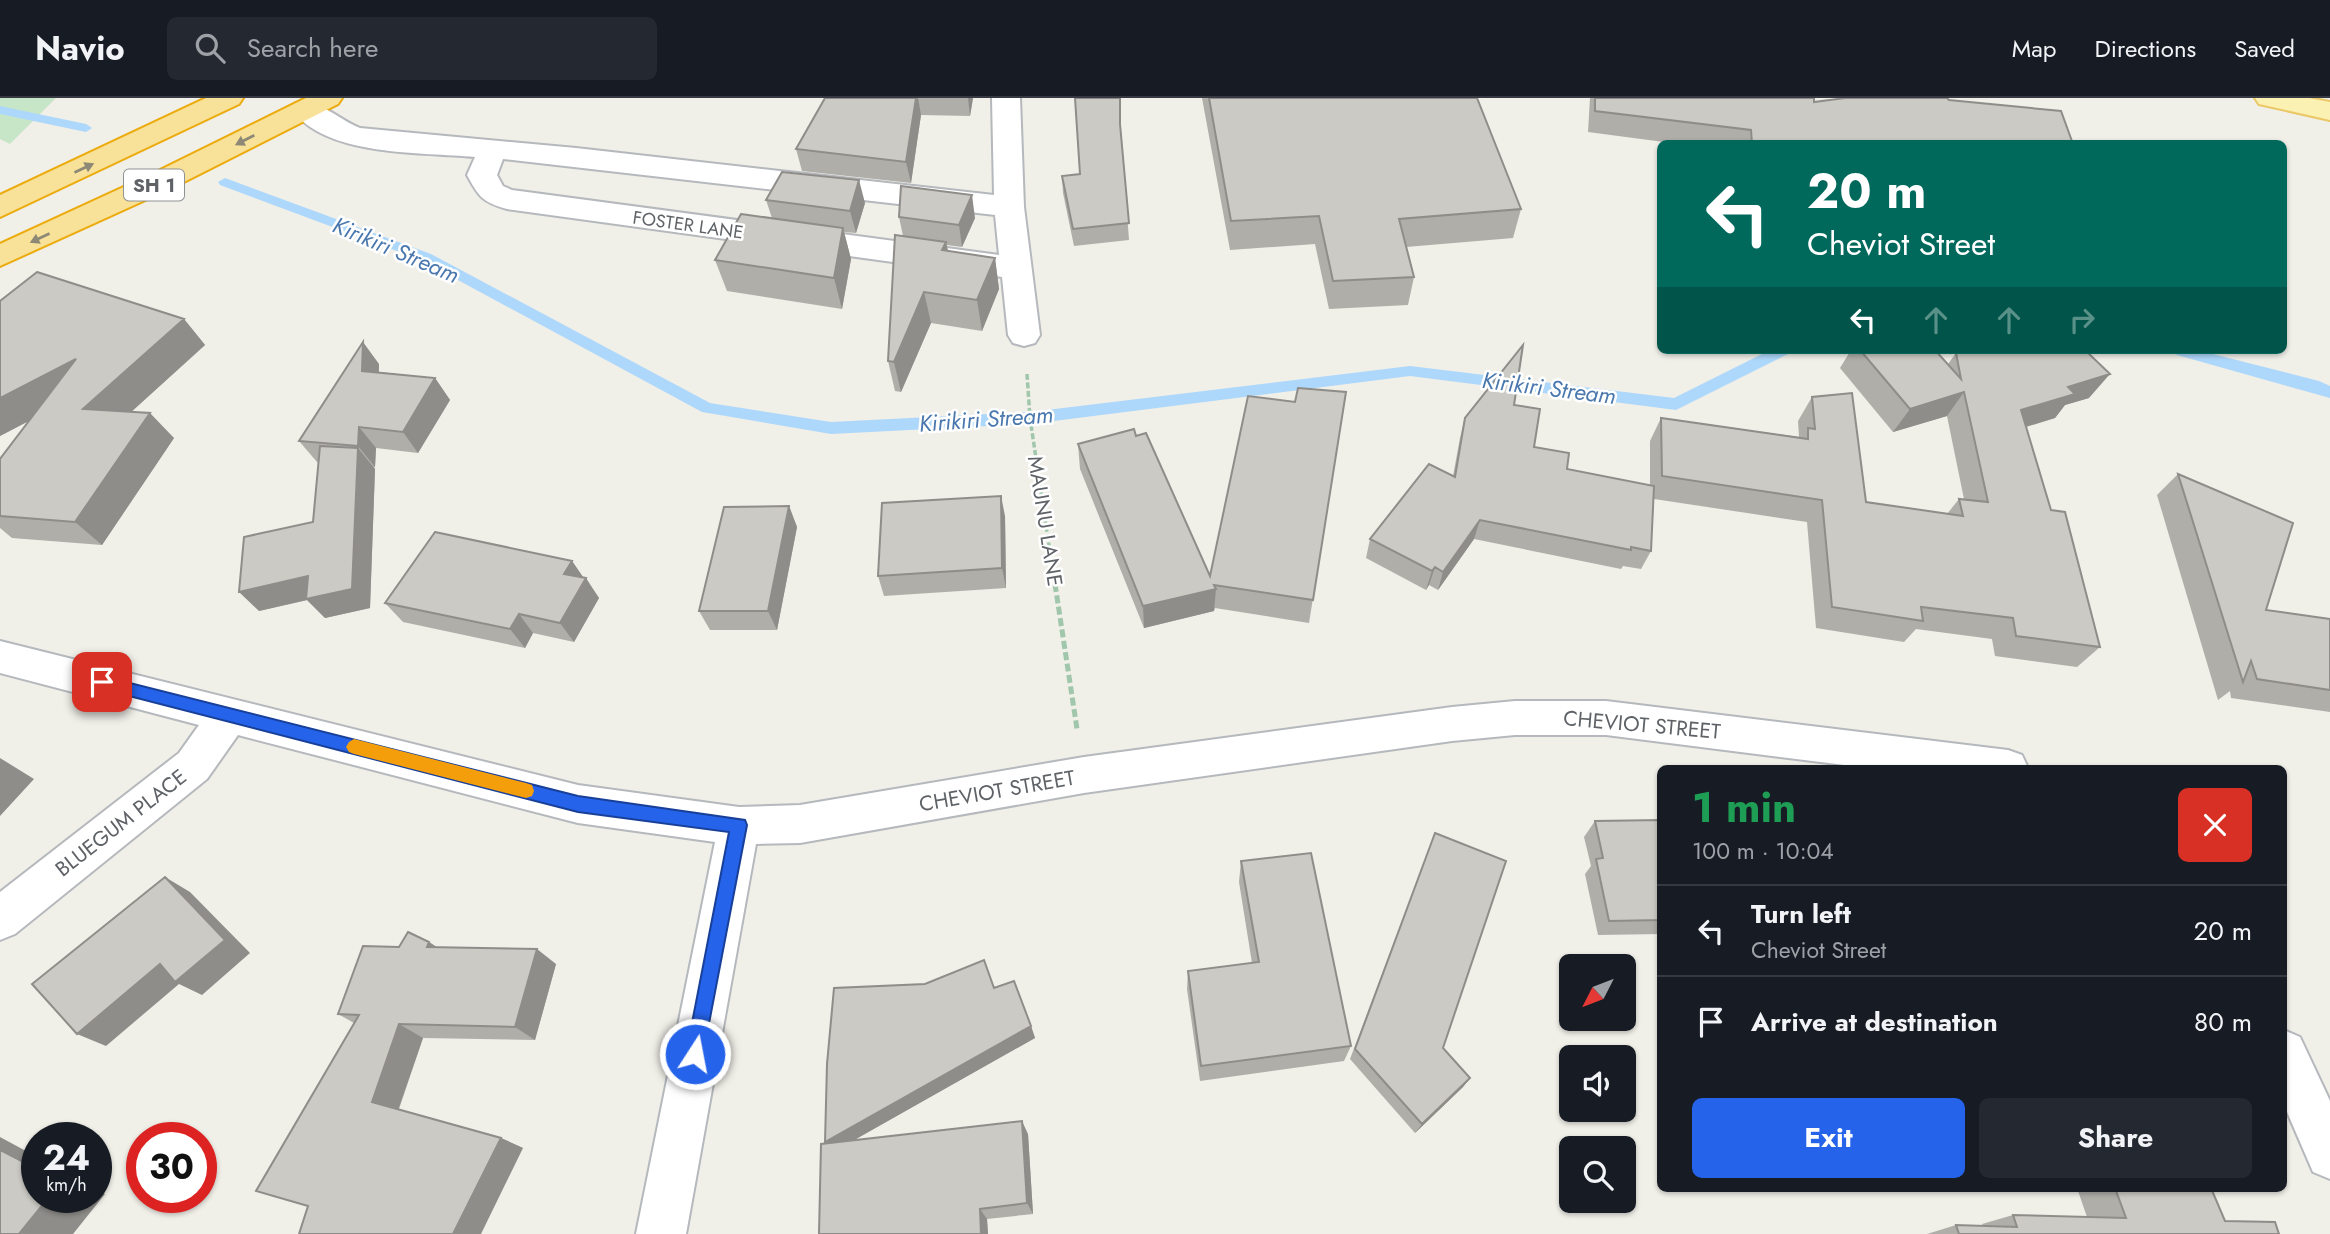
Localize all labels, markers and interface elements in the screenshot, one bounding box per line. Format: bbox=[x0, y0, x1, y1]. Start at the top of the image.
search box bbox=[167, 17, 657, 80]
text: Navio bbox=[35, 25, 125, 72]
icon: search bbox=[191, 29, 229, 67]
text: Search here bbox=[247, 29, 378, 67]
text: Map bbox=[2012, 31, 2057, 66]
text: Directions bbox=[2095, 31, 2196, 66]
text: Saved bbox=[2234, 31, 2295, 66]
one-way arrow bbox=[235, 134, 255, 145]
text: 20 m bbox=[1807, 156, 1926, 226]
one-way arrow bbox=[74, 162, 94, 173]
icon: left bbox=[1692, 168, 1783, 259]
road number: SH 1 bbox=[124, 170, 184, 200]
street label: FOSTER LANE bbox=[631, 204, 745, 246]
water label: Kirikiri Stream bbox=[328, 208, 464, 292]
text: Cheviot Street bbox=[1807, 221, 1995, 267]
one-way arrow bbox=[30, 232, 50, 243]
icon: left bbox=[1844, 301, 1882, 339]
icon: ahead bbox=[1917, 301, 1955, 339]
icon: ahead bbox=[1990, 301, 2028, 339]
icon: right bbox=[2063, 301, 2101, 339]
water label: Kirikiri Stream bbox=[1480, 363, 1618, 413]
water label: Kirikiri Stream bbox=[918, 397, 1054, 441]
street label: MAUNU LANE bbox=[1020, 454, 1070, 588]
pin bbox=[72, 652, 132, 712]
icon: arrive bbox=[83, 663, 121, 701]
street label: CHEVIOT STREET bbox=[1562, 703, 1722, 747]
street label: BLUEGUM PLACE bbox=[49, 762, 193, 884]
street label: CHEVIOT STREET bbox=[917, 762, 1078, 819]
text: 1 min bbox=[1692, 777, 1796, 838]
button: close bbox=[2178, 788, 2252, 862]
text: 100 m · 10:04 bbox=[1692, 834, 1834, 868]
text: Turn left bbox=[1751, 895, 1851, 933]
icon: left bbox=[1692, 912, 1730, 950]
text: 20 m bbox=[2194, 912, 2252, 950]
text: Cheviot Street bbox=[1751, 933, 1886, 967]
north arrow bbox=[1559, 954, 1636, 1031]
map controls bbox=[1559, 954, 1636, 1213]
icon: arrive bbox=[1692, 1003, 1730, 1041]
text: Arrive at destination bbox=[1751, 1003, 1998, 1041]
text: 80 m bbox=[2194, 1003, 2252, 1041]
position arrow bbox=[658, 1017, 732, 1091]
button: sound bbox=[1559, 1045, 1636, 1122]
button: Exit bbox=[1692, 1098, 1965, 1178]
button: Share bbox=[1979, 1098, 2252, 1178]
speed limit sign: 30 bbox=[126, 1122, 217, 1213]
text: 24 bbox=[43, 1133, 90, 1183]
button: search bbox=[1559, 1136, 1636, 1213]
text: km/h bbox=[46, 1172, 87, 1198]

